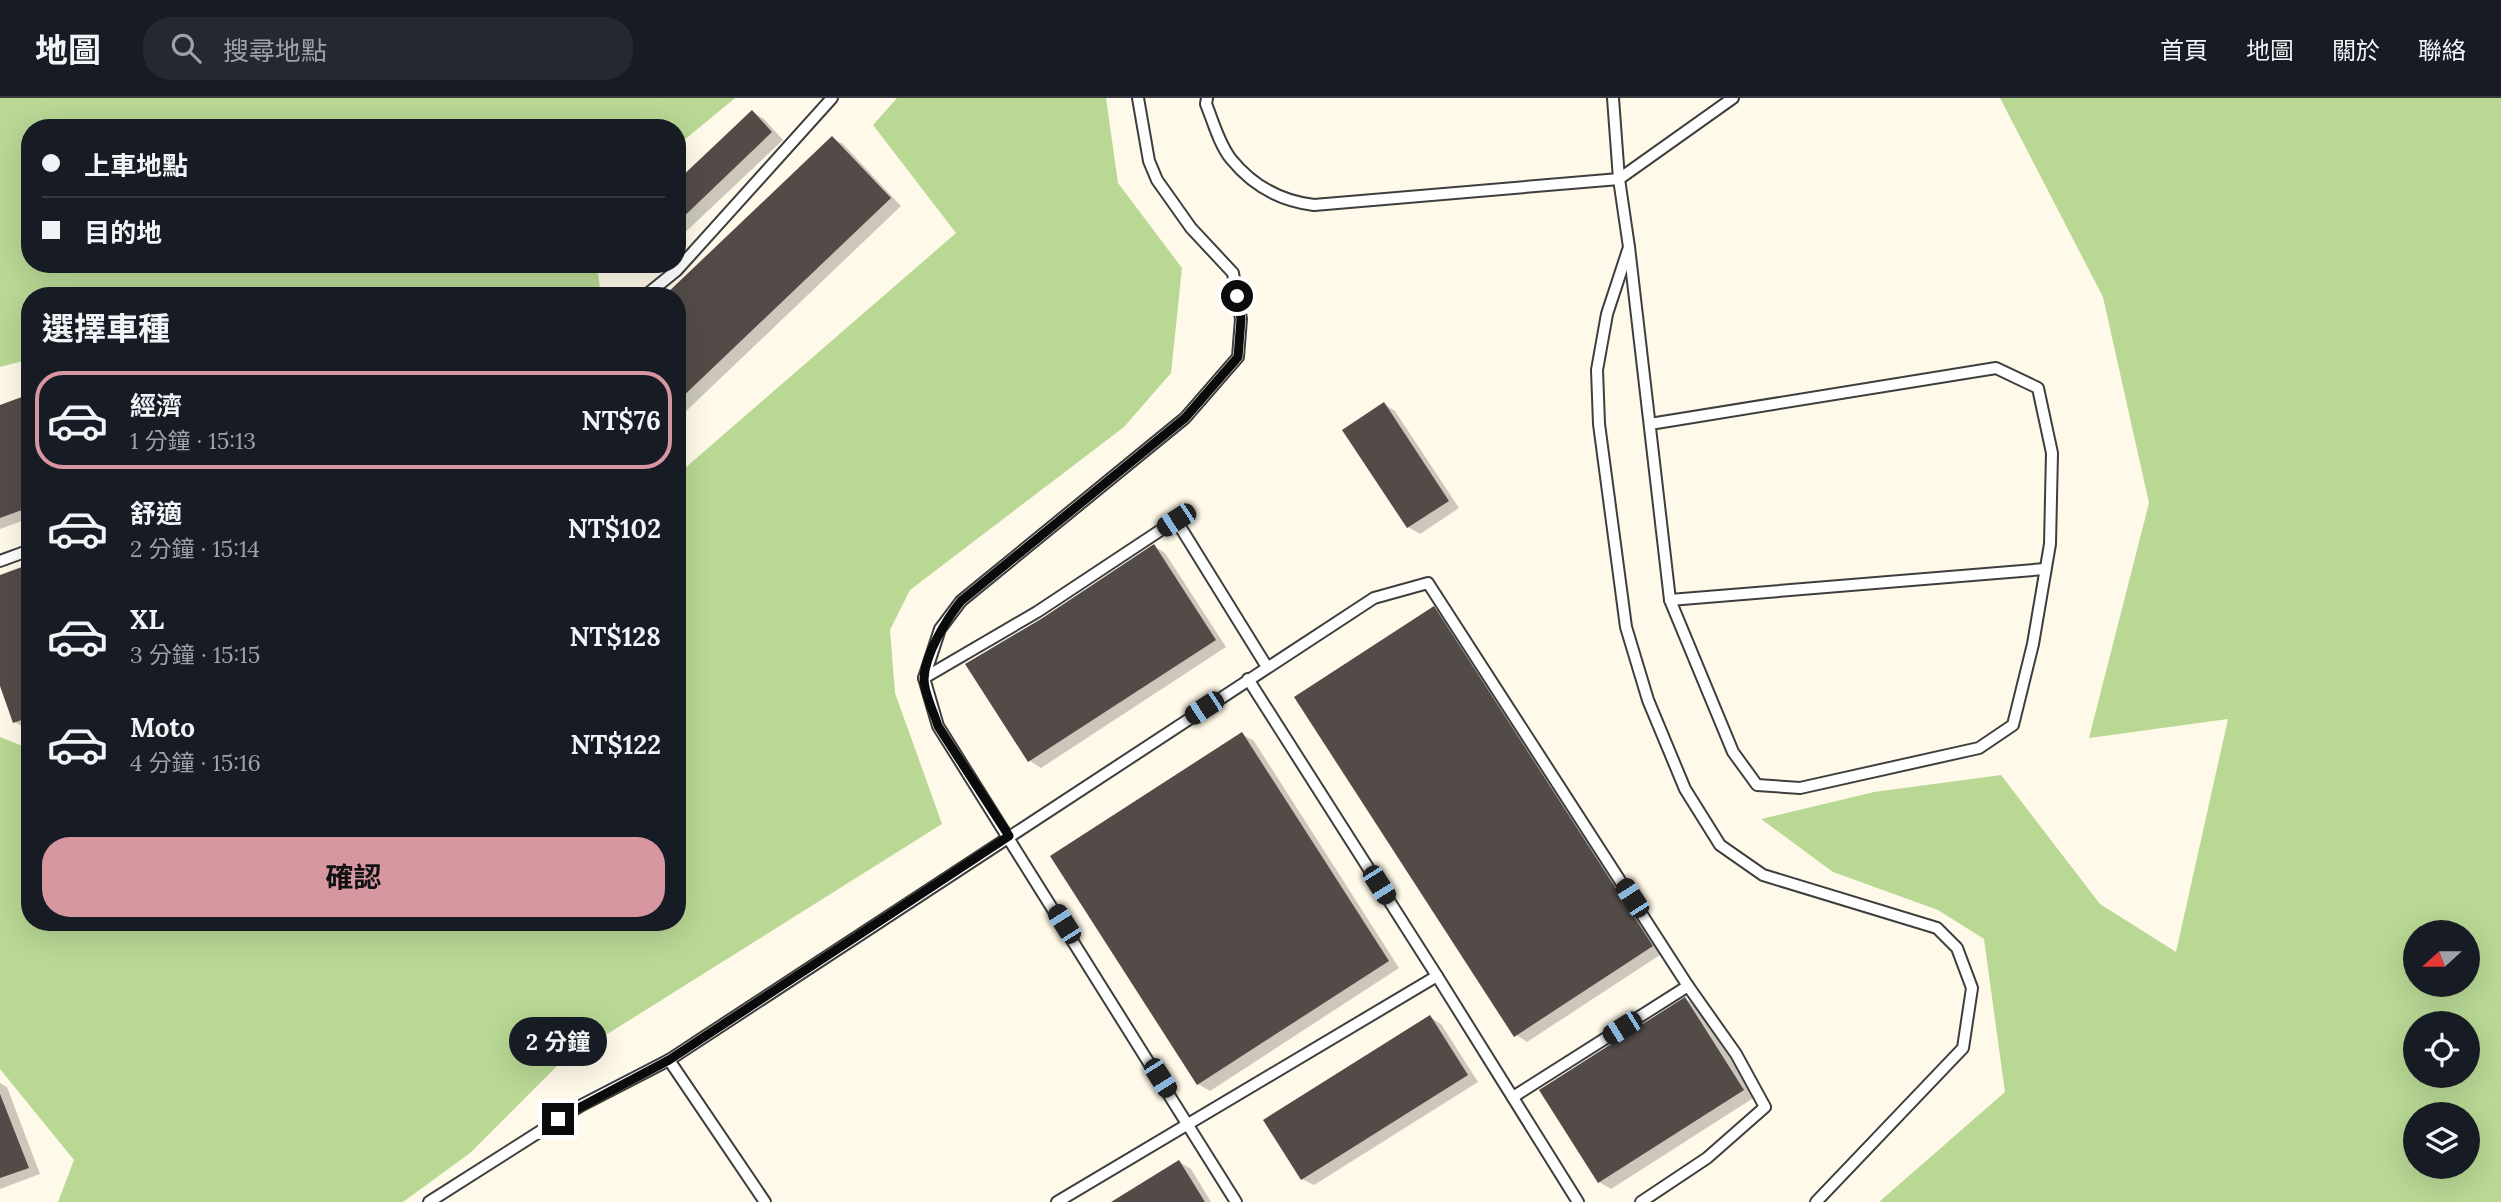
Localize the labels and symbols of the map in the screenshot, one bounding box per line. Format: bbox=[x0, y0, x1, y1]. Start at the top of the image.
route start bbox=[1221, 280, 1253, 312]
car bbox=[1153, 500, 1200, 540]
car bbox=[1181, 688, 1228, 728]
car bbox=[1359, 862, 1400, 908]
car bbox=[1612, 875, 1653, 921]
car bbox=[1044, 901, 1085, 947]
north arrow bbox=[2403, 920, 2480, 998]
car bbox=[1599, 1008, 1646, 1048]
callout: 2 分鐘 bbox=[509, 1018, 607, 1066]
car bbox=[1140, 1055, 1181, 1101]
route end bbox=[542, 1103, 574, 1135]

